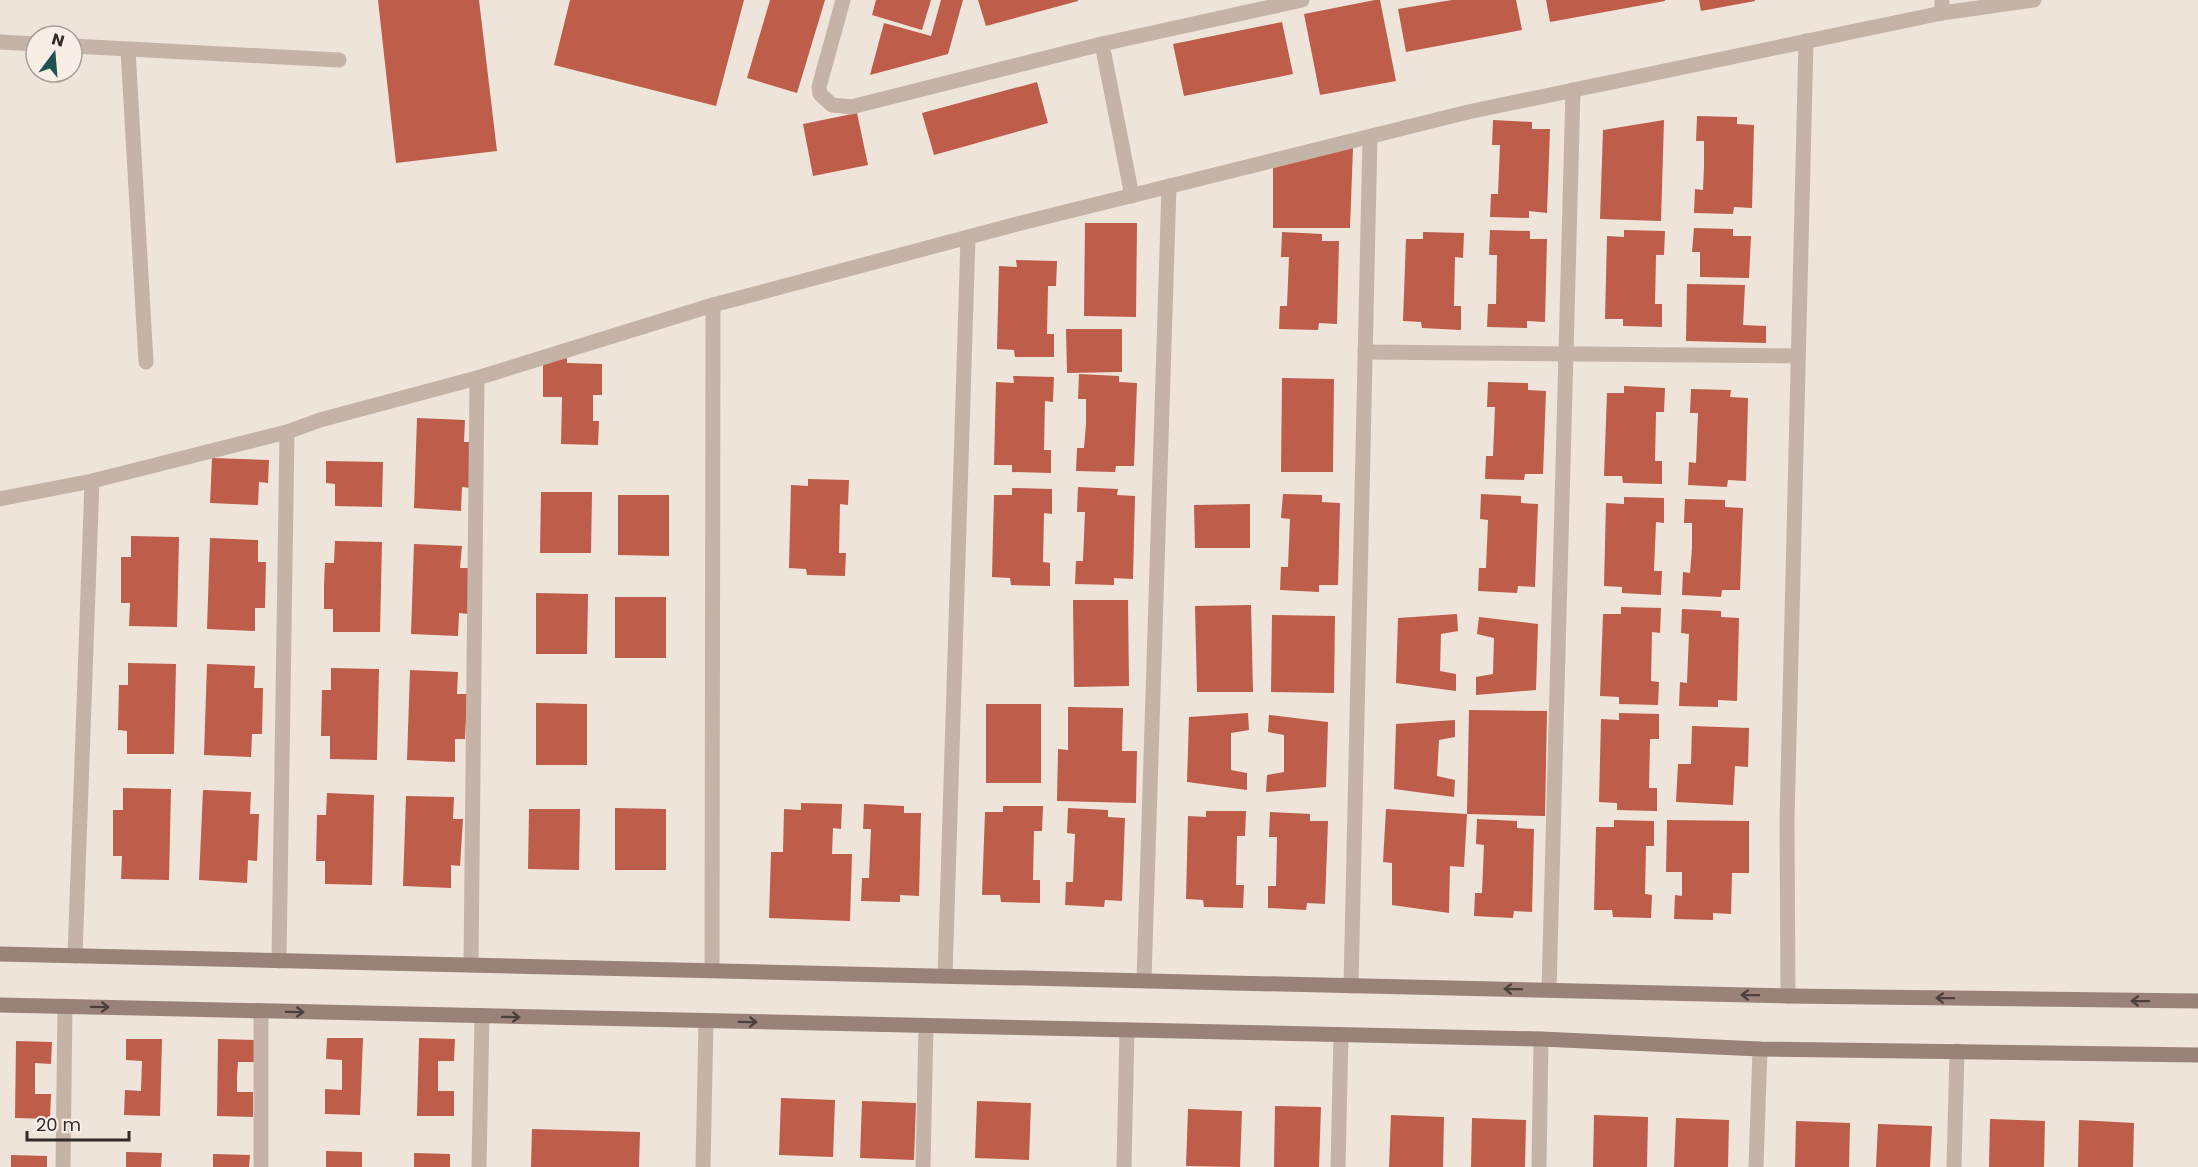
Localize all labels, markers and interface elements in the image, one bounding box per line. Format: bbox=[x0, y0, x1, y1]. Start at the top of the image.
north arrow bbox=[24, 24, 84, 84]
text: N bbox=[49, 27, 67, 53]
one-way arrow bbox=[1503, 984, 1523, 995]
one-way arrow bbox=[1740, 990, 1760, 1001]
one-way arrow bbox=[1935, 992, 1955, 1004]
one-way arrow bbox=[2130, 995, 2150, 1006]
one-way arrow bbox=[90, 1001, 110, 1013]
one-way arrow bbox=[285, 1006, 305, 1017]
one-way arrow bbox=[501, 1011, 521, 1023]
one-way arrow bbox=[738, 1016, 758, 1028]
scale bar bbox=[27, 1104, 129, 1142]
text: 20 m bbox=[36, 1112, 81, 1137]

